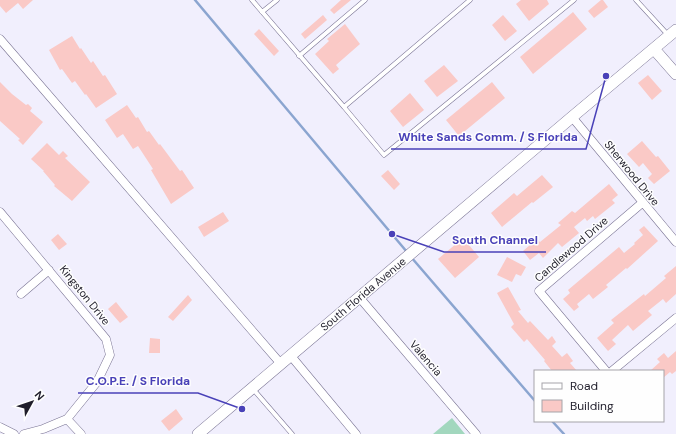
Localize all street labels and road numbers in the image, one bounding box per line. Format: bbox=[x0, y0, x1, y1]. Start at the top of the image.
street label: Sherwood Drive bbox=[601, 137, 663, 209]
street label: Candlewood Drive bbox=[531, 213, 611, 285]
street label: South Florida Avenue bbox=[317, 254, 409, 334]
street label: Kingston Drive bbox=[57, 262, 113, 328]
street label: Valencia bbox=[407, 337, 445, 379]

